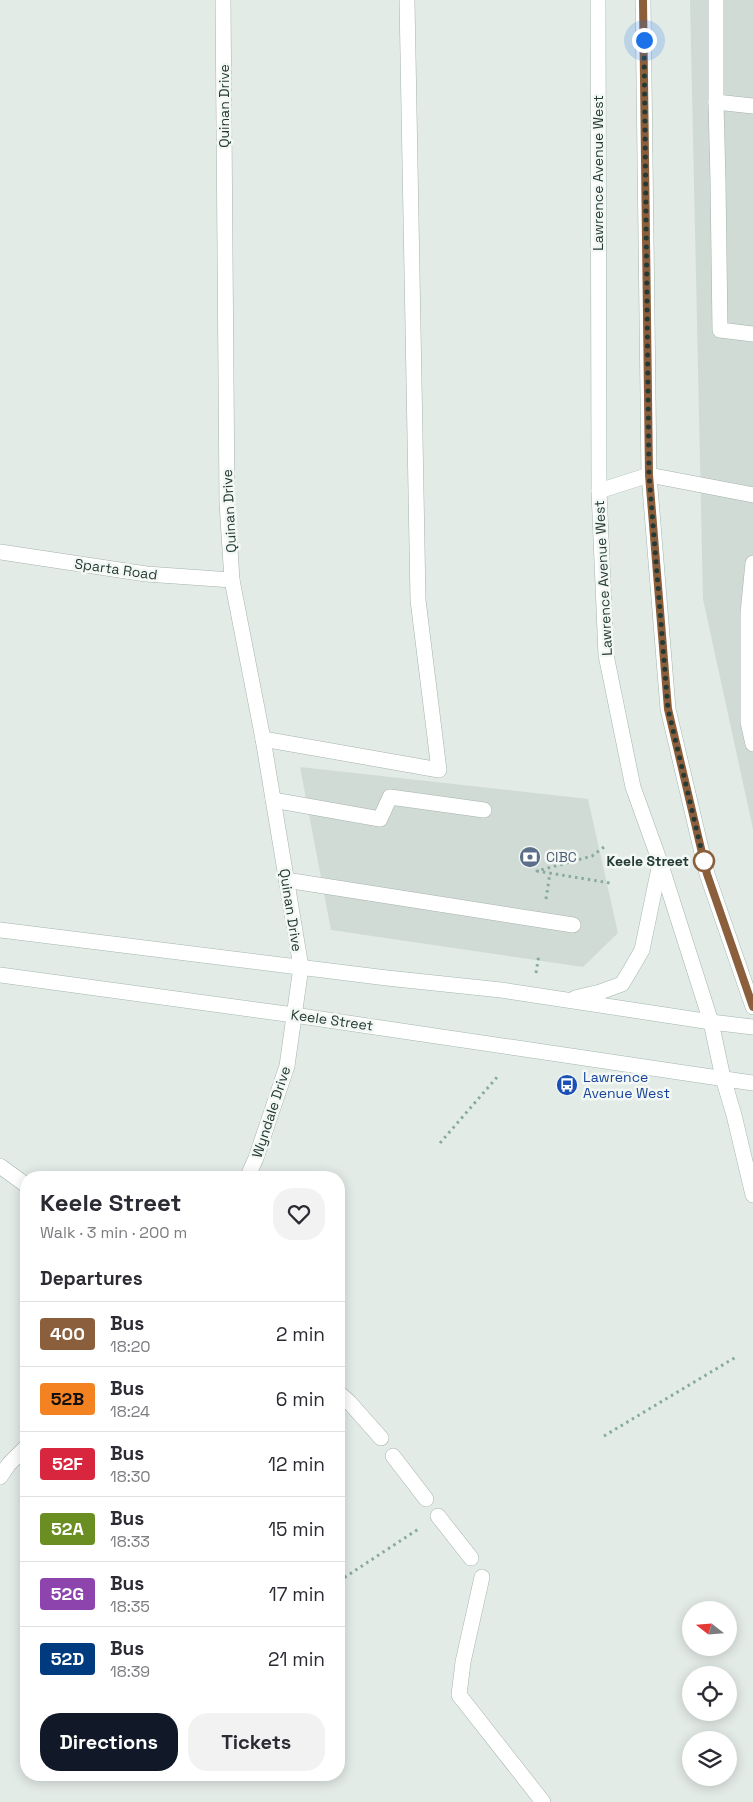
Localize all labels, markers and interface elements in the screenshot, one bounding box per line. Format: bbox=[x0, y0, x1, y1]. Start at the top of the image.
your location bbox=[632, 28, 657, 53]
street label: Quinan Drive bbox=[215, 64, 233, 148]
street label: Lawrence Avenue West bbox=[589, 95, 607, 251]
street label: Quinan Drive bbox=[218, 469, 240, 553]
street label: Lawrence Avenue West bbox=[590, 500, 616, 656]
street label: Sparta Road bbox=[73, 554, 159, 584]
bank icon: CIBC bbox=[518, 845, 542, 869]
place label: CIBC bbox=[546, 848, 577, 866]
marker: Keele Street bbox=[693, 850, 715, 872]
place label: Keele Street bbox=[606, 852, 689, 870]
street label: Quinan Drive bbox=[276, 867, 306, 953]
street label: Keele Street bbox=[290, 1005, 374, 1035]
street label: Wyndale Drive bbox=[248, 1064, 294, 1160]
place label: Lawrence Avenue West bbox=[583, 1068, 670, 1102]
bus stop icon: Lawrence Avenue West bbox=[555, 1073, 579, 1097]
text: Keele Street bbox=[40, 1187, 182, 1218]
button: heart bbox=[273, 1188, 325, 1240]
text: Walk · 3 min · 200 m bbox=[40, 1222, 187, 1243]
text: Departures bbox=[40, 1266, 143, 1291]
text: Bus bbox=[110, 1311, 144, 1336]
text: 400 bbox=[50, 1322, 85, 1345]
text: 2 min bbox=[276, 1322, 325, 1347]
text: 18:20 bbox=[110, 1336, 151, 1357]
text: Bus bbox=[110, 1376, 144, 1401]
text: 52B bbox=[51, 1387, 84, 1410]
text: 6 min bbox=[276, 1387, 325, 1412]
text: 18:24 bbox=[110, 1401, 150, 1422]
text: Bus bbox=[110, 1441, 144, 1466]
text: 52F bbox=[52, 1452, 83, 1475]
text: 12 min bbox=[268, 1452, 325, 1477]
text: 18:30 bbox=[110, 1466, 151, 1487]
text: Bus bbox=[110, 1506, 144, 1531]
text: 52A bbox=[51, 1517, 84, 1540]
text: 15 min bbox=[268, 1517, 325, 1542]
text: 18:33 bbox=[110, 1531, 150, 1552]
text: Bus bbox=[110, 1571, 144, 1596]
text: 52G bbox=[51, 1582, 84, 1605]
text: 17 min bbox=[269, 1582, 325, 1607]
text: 18:35 bbox=[110, 1596, 150, 1617]
north arrow bbox=[682, 1601, 738, 1656]
map controls bbox=[682, 1601, 737, 1786]
text: Bus bbox=[110, 1636, 144, 1661]
text: 52D bbox=[51, 1647, 84, 1670]
text: 21 min bbox=[268, 1647, 325, 1672]
text: 18:39 bbox=[110, 1661, 150, 1682]
button: locate bbox=[682, 1666, 737, 1721]
button: Directions bbox=[40, 1713, 178, 1771]
button: Tickets bbox=[188, 1713, 325, 1771]
button: layers bbox=[682, 1731, 737, 1786]

